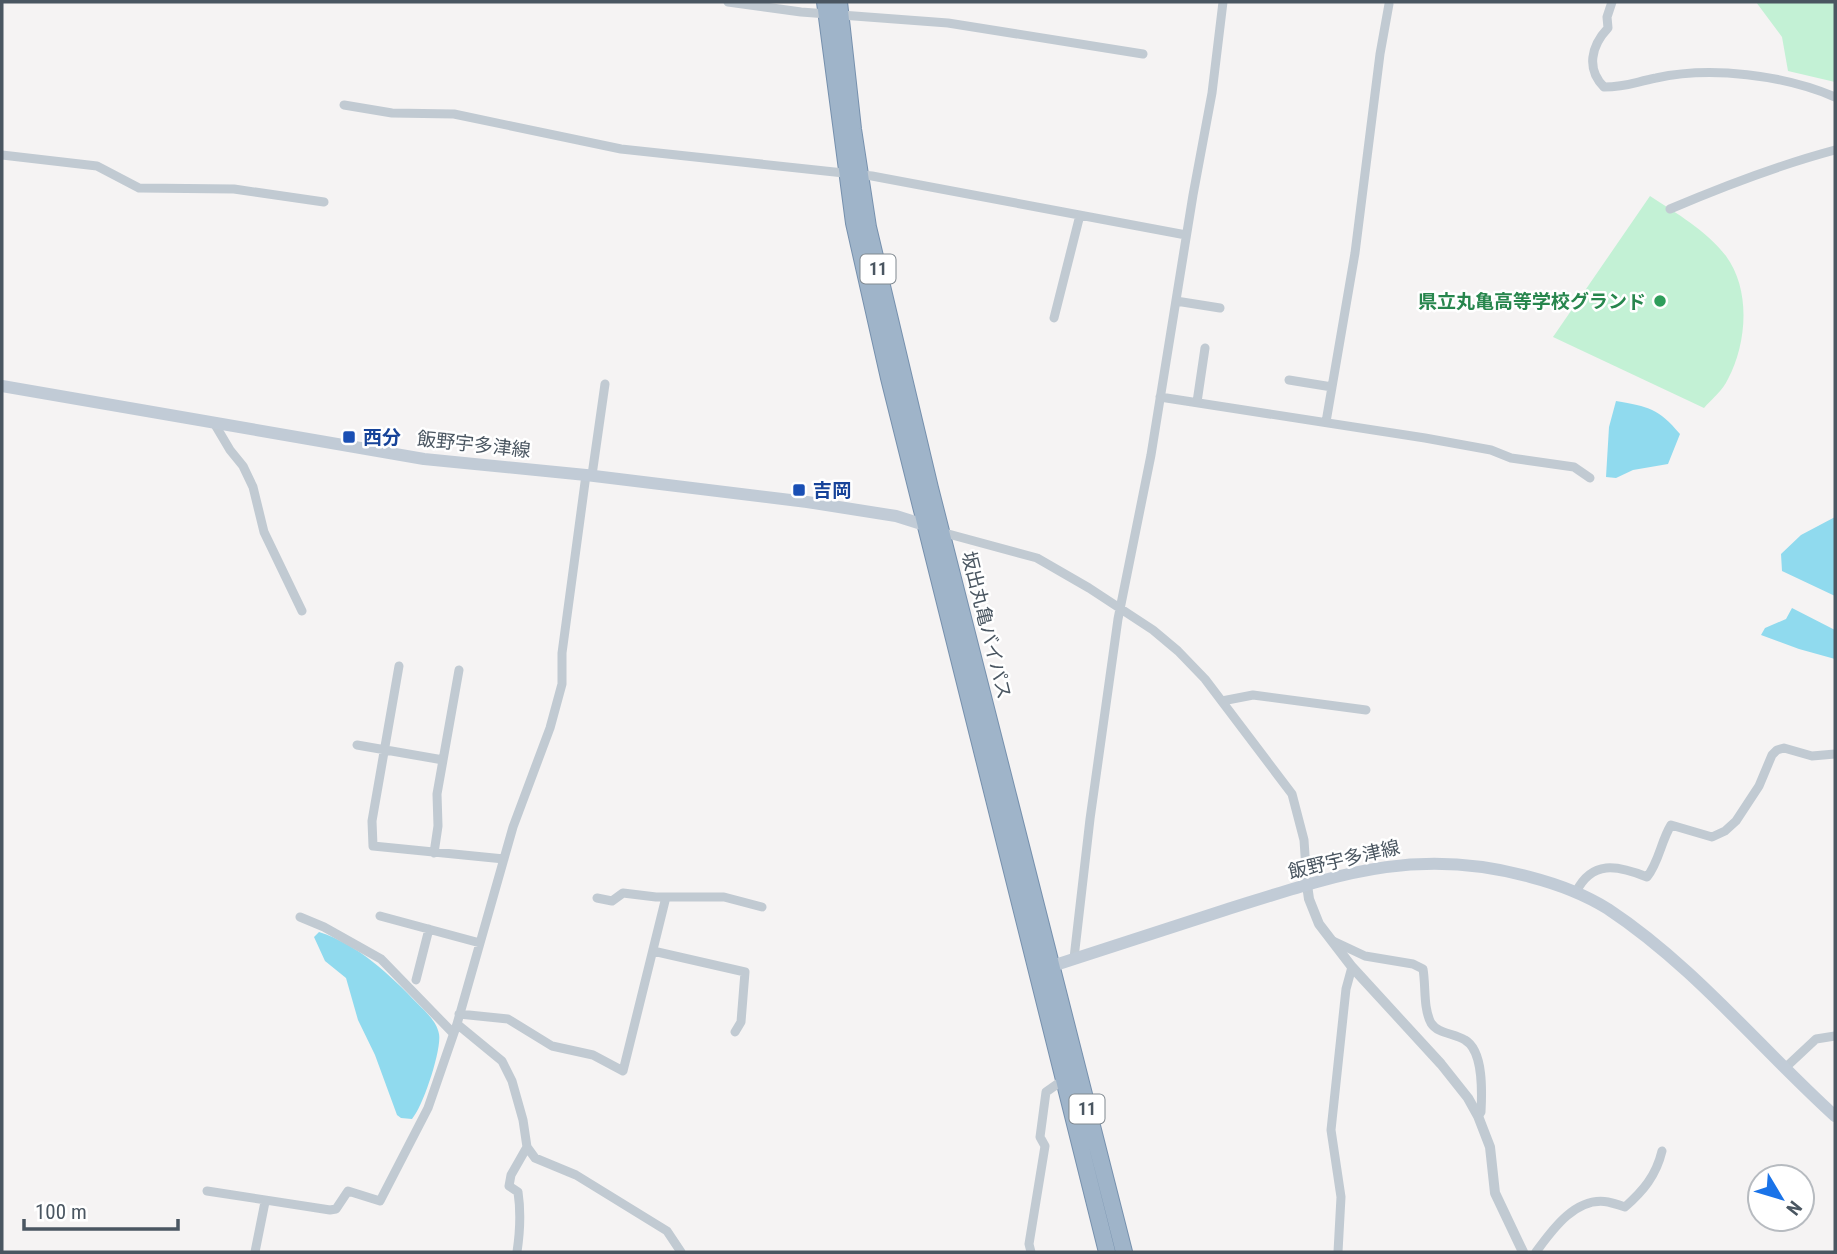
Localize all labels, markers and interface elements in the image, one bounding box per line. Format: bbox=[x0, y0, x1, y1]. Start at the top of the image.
road number: 11 bbox=[860, 255, 896, 284]
place label: 県立丸亀高等学校グランド bbox=[1418, 290, 1646, 313]
marker: 県立丸亀高等学校グランド bbox=[1652, 293, 1668, 309]
place label: 西分 bbox=[363, 426, 401, 449]
street label: 飯野宇多津線 bbox=[416, 427, 532, 462]
marker: 西分 bbox=[341, 429, 357, 445]
place label: 吉岡 bbox=[813, 479, 851, 502]
marker: 吉岡 bbox=[791, 482, 807, 498]
street label: 坂出丸亀バイパス bbox=[957, 549, 1016, 701]
street label: 飯野宇多津線 bbox=[1286, 835, 1402, 884]
road number: 11 bbox=[1070, 1094, 1104, 1124]
north arrow bbox=[1746, 1163, 1816, 1233]
scale bar bbox=[24, 1188, 178, 1232]
text: N bbox=[1781, 1196, 1807, 1220]
text: 100 m bbox=[35, 1200, 87, 1224]

